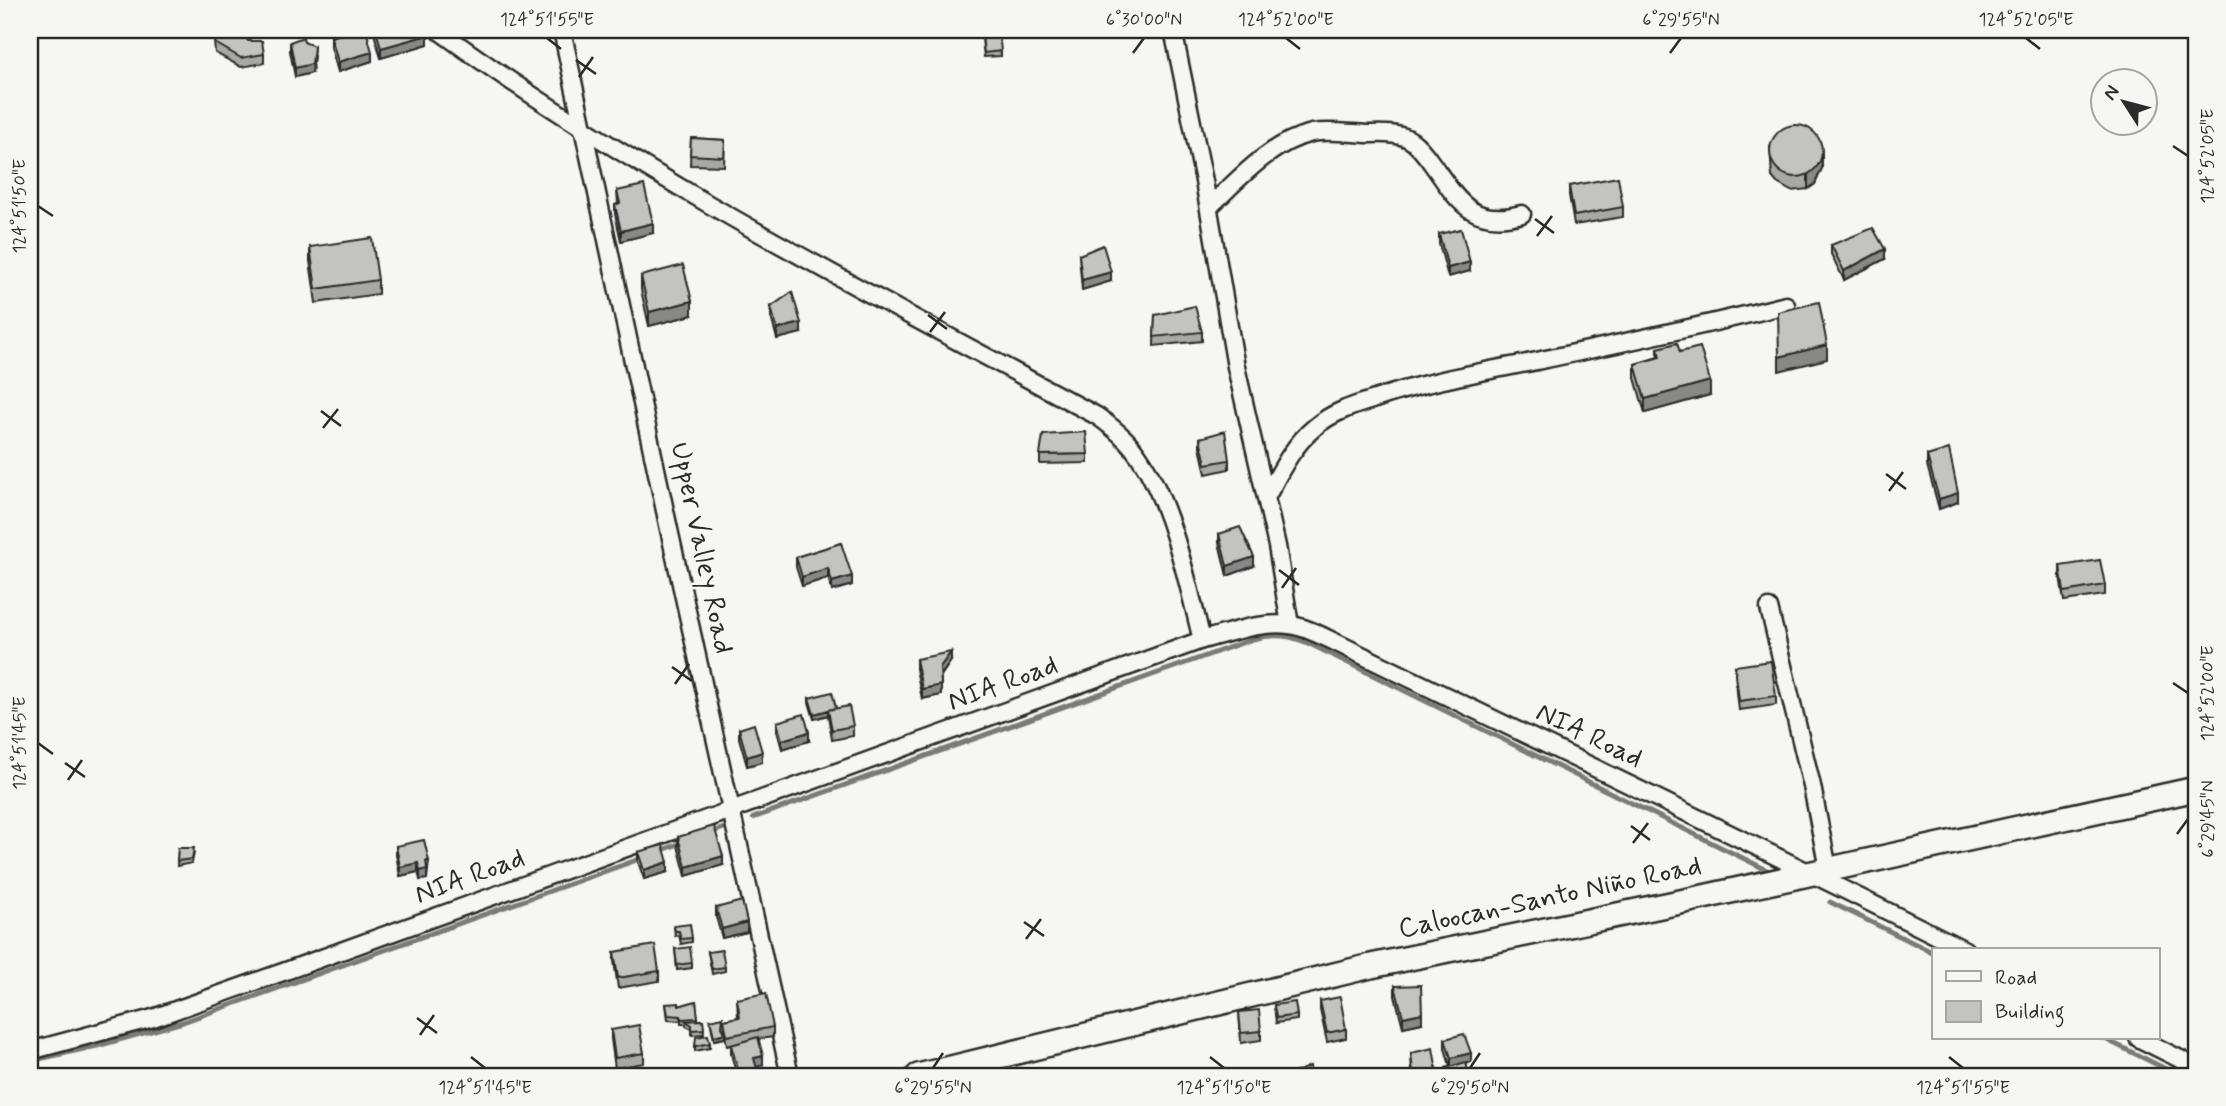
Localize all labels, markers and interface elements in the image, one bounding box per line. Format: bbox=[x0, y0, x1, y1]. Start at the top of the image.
text: 124°51'55"E bbox=[500, 8, 594, 32]
text: 6°30'00"N bbox=[1106, 8, 1182, 32]
text: 124°52'00"E bbox=[1238, 8, 1334, 32]
text: 6°29'55"N bbox=[1642, 8, 1720, 32]
text: 124°52'05"E bbox=[1978, 8, 2074, 32]
north arrow bbox=[2090, 66, 2160, 136]
text: N bbox=[2098, 80, 2125, 105]
text: 124°52'05"E bbox=[2196, 108, 2220, 204]
text: 124°51'50"E bbox=[8, 159, 32, 253]
street label: Upper Valley Road bbox=[661, 439, 741, 657]
text: 124°52'00"E bbox=[2196, 645, 2220, 741]
street label: NIA Road bbox=[943, 647, 1063, 721]
street label: NIA Road bbox=[1530, 694, 1648, 778]
text: 124°51'45"E bbox=[8, 696, 32, 790]
text: 6°29'45"N bbox=[2196, 780, 2220, 858]
street label: NIA Road bbox=[410, 840, 530, 914]
street label: Caloocan-Santo Niño Road bbox=[1395, 848, 1705, 948]
legend bbox=[1932, 948, 2160, 1040]
text: Road bbox=[1995, 964, 2037, 992]
text: Building bbox=[1995, 998, 2065, 1028]
text: 124°51'45"E bbox=[438, 1076, 532, 1100]
text: 6°29'55"N bbox=[894, 1076, 972, 1100]
text: 124°51'50"E bbox=[1177, 1076, 1271, 1100]
text: 6°29'50"N bbox=[1431, 1076, 1509, 1100]
text: 124°51'55"E bbox=[1916, 1076, 2010, 1100]

